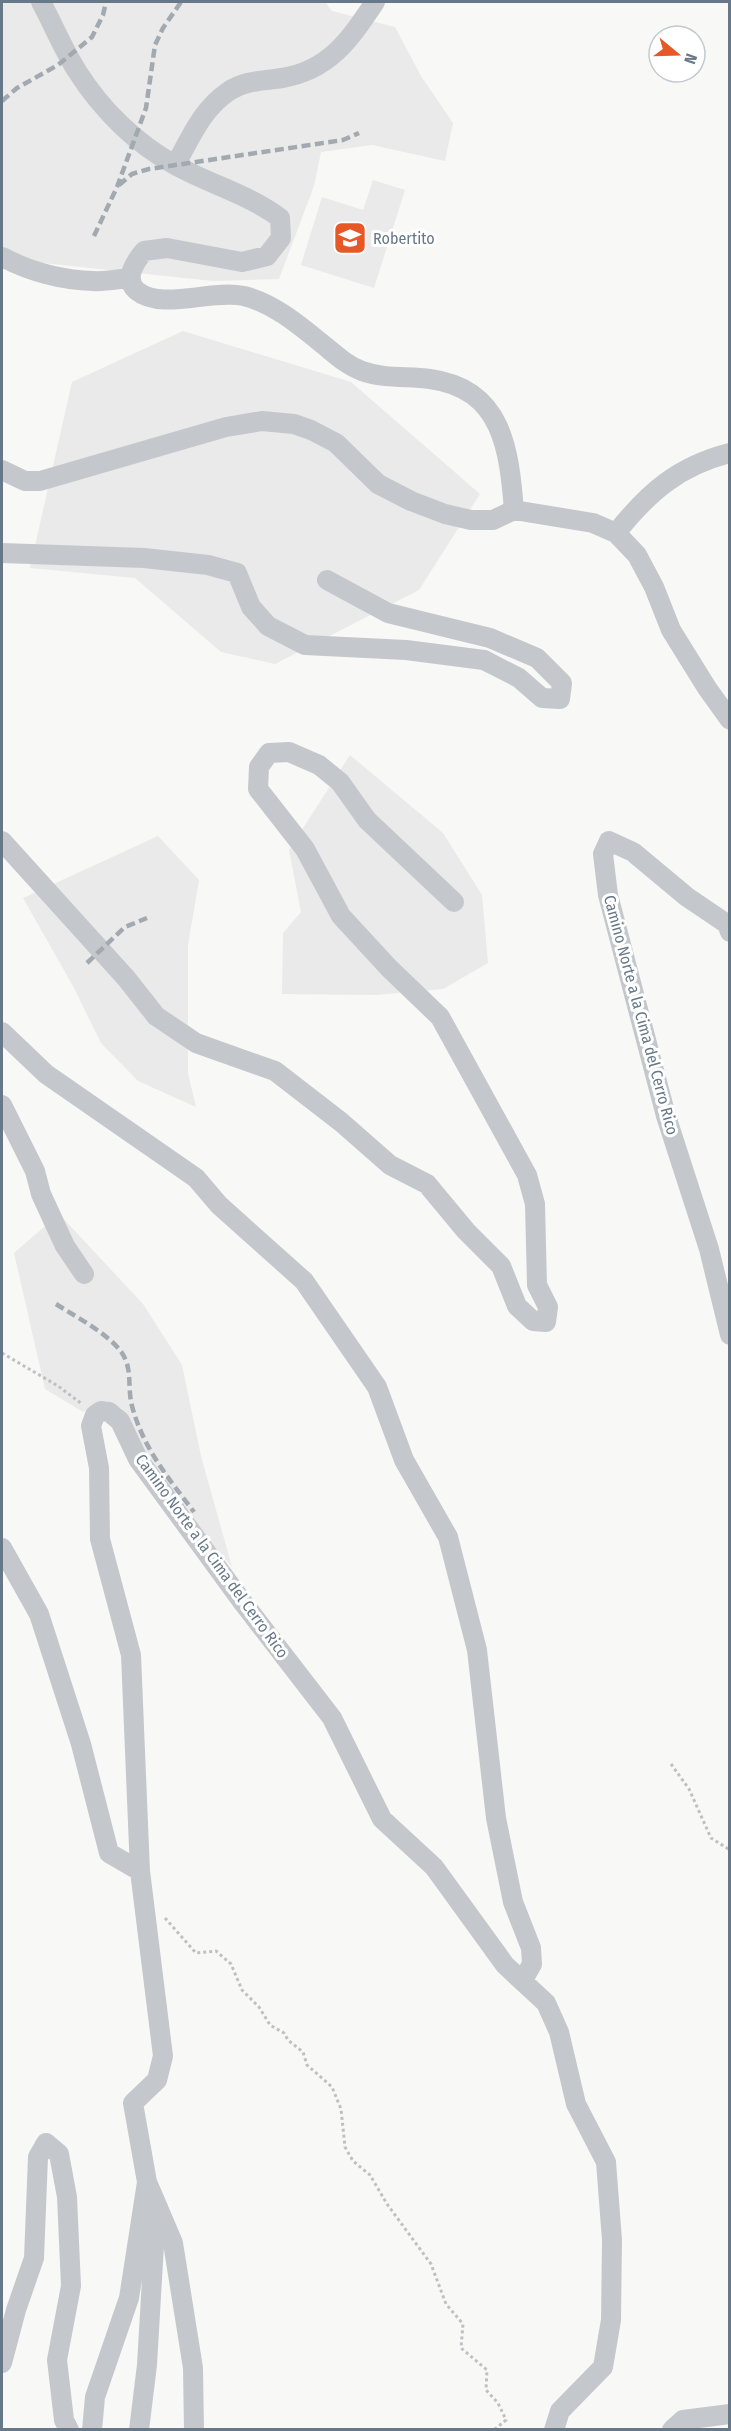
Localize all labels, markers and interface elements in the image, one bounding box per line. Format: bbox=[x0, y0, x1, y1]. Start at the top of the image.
north arrow bbox=[647, 24, 707, 84]
text: N bbox=[680, 51, 701, 66]
school or university icon: Robertito bbox=[332, 220, 368, 256]
place label: Robertito bbox=[373, 229, 435, 248]
street label: Camino Norte a la Cima del Cerro Rico bbox=[600, 893, 682, 1137]
street label: Camino Norte a la Cima del Cerro Rico bbox=[132, 1450, 292, 1662]

